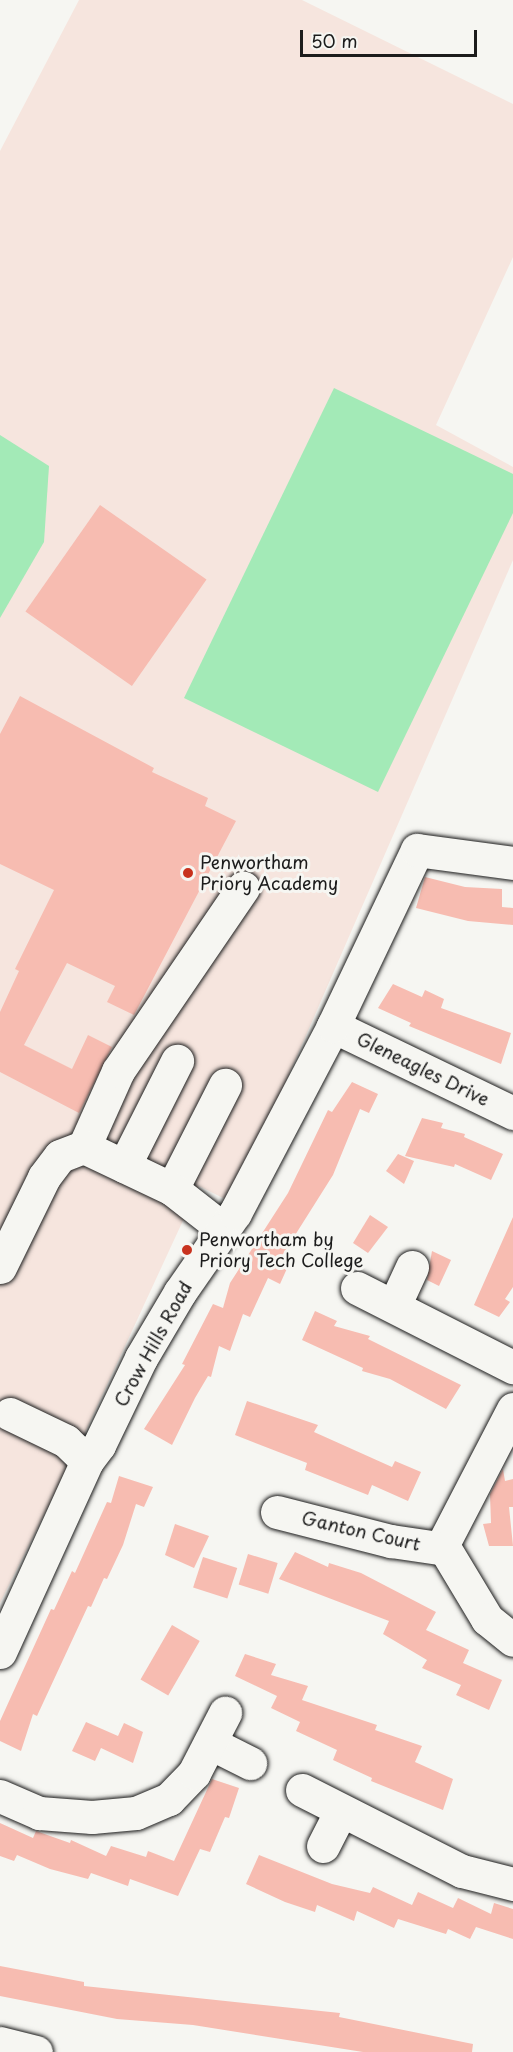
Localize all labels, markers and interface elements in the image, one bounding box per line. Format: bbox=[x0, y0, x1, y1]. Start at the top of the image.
scale bar bbox=[303, 18, 480, 56]
text: 50 m bbox=[311, 27, 358, 54]
place label: Penwortham Priory Academy bbox=[200, 852, 339, 894]
marker: Penwortham Priory Academy bbox=[181, 866, 195, 880]
street label: Gleneagles Drive bbox=[353, 1028, 493, 1110]
place label: Penwortham by Priory Tech College bbox=[199, 1229, 363, 1272]
marker: Penwortham by Priory Tech College bbox=[180, 1243, 194, 1257]
street label: Crow Hills Road bbox=[110, 1279, 196, 1409]
street label: Ganton Court bbox=[299, 1507, 423, 1555]

